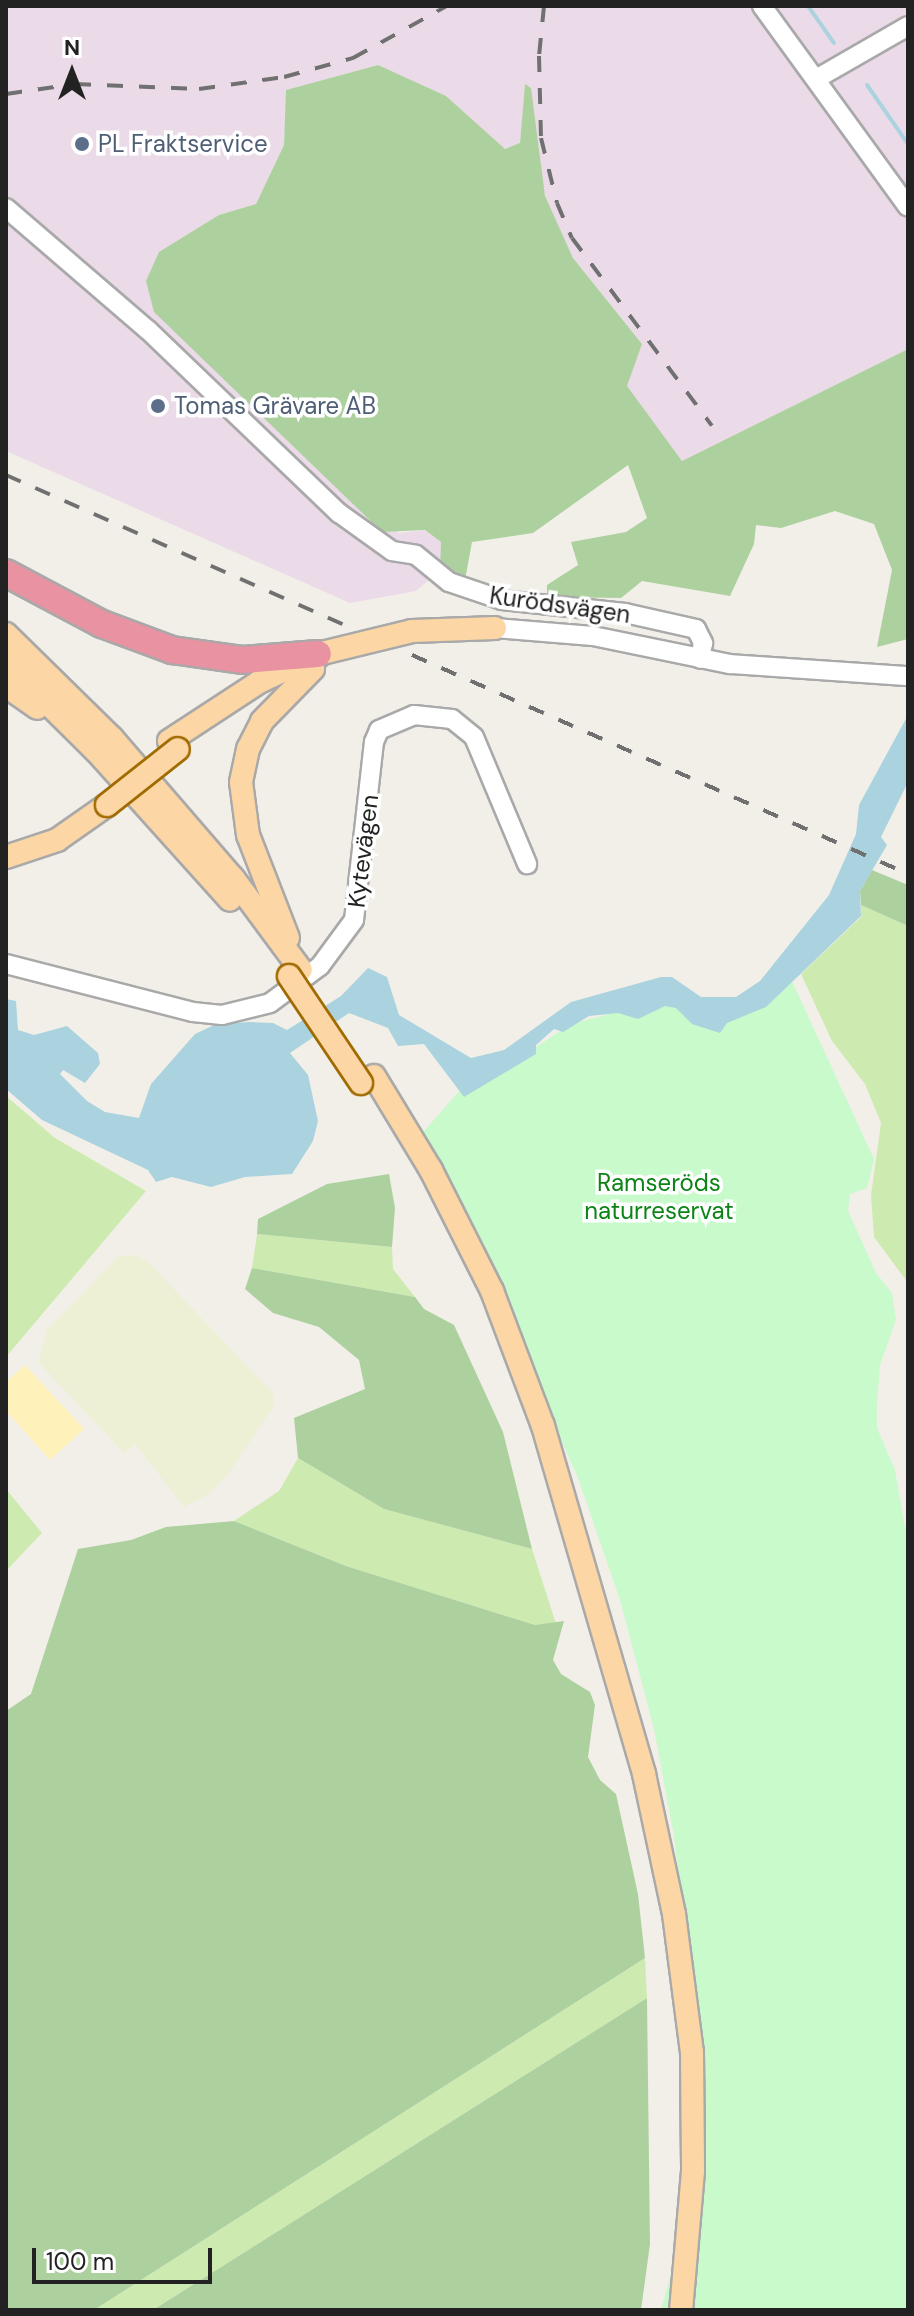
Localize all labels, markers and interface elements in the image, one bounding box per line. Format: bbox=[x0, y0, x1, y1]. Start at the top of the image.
north arrow bbox=[32, 32, 112, 112]
text: N bbox=[64, 33, 80, 62]
place label: PL Fraktservice bbox=[98, 130, 268, 158]
marker: PL Fraktservice bbox=[73, 135, 91, 153]
place label: Tomas Grävare AB bbox=[174, 392, 376, 420]
marker: Tomas Grävare AB bbox=[149, 397, 167, 415]
street label: Kurödsvägen bbox=[488, 581, 632, 629]
street label: Kytevägen bbox=[342, 793, 384, 909]
park label: Ramseröds naturreservat bbox=[584, 1169, 734, 1225]
scale bar bbox=[36, 2232, 216, 2282]
text: 100 m bbox=[46, 2246, 114, 2277]

